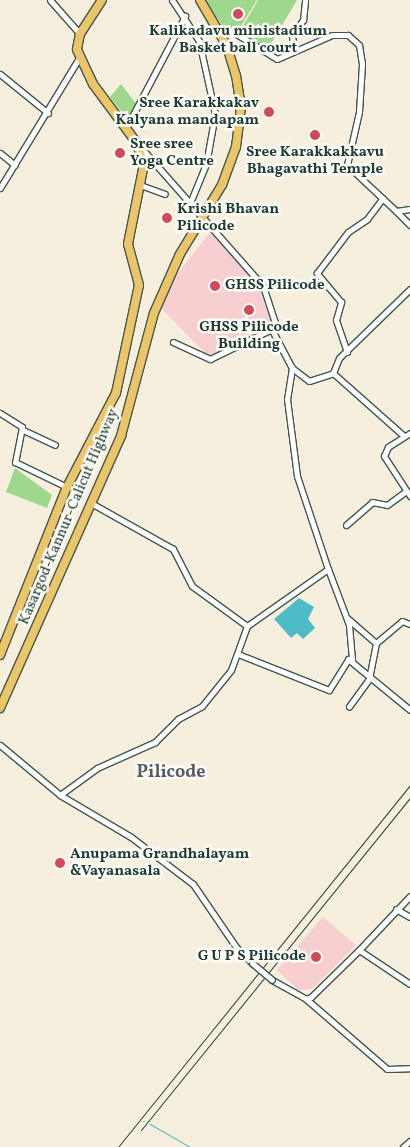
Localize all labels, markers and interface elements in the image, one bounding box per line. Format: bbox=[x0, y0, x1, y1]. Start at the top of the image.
marker: Kalikadavu ministadium Basket ball court bbox=[232, 8, 244, 20]
place label: Kalikadavu ministadium Basket ball court bbox=[149, 22, 327, 57]
place label: Sree Karakkakav Kalyana mandapam bbox=[115, 94, 259, 129]
marker: Sree Karakkakav Kalyana mandapam bbox=[263, 106, 275, 118]
marker: Sree Karakkakkavu Bhagavathi Temple bbox=[309, 129, 321, 141]
place label: Sree sree Yoga Centre bbox=[130, 135, 214, 170]
place label: Sree Karakkakkavu Bhagavathi Temple bbox=[246, 143, 384, 178]
marker: Sree sree Yoga Centre bbox=[114, 147, 126, 159]
place label: Krishi Bhavan Pilicode bbox=[177, 200, 279, 235]
marker: Krishi Bhavan Pilicode bbox=[161, 212, 173, 224]
place label: GHSS Pilicode bbox=[225, 277, 325, 295]
marker: GHSS Pilicode bbox=[209, 280, 221, 292]
marker: GHSS Pilicode Building bbox=[243, 304, 255, 316]
place label: GHSS Pilicode Building bbox=[199, 318, 299, 353]
street label: Kasargod-Kannur-Calicut Highway bbox=[15, 406, 123, 628]
district label: Pilicode bbox=[137, 762, 205, 784]
place label: Anupama Grandhalayam &Vayanasala bbox=[70, 845, 249, 880]
marker: Anupama Grandhalayam &Vayanasala bbox=[54, 857, 66, 869]
place label: G U P S Pilicode bbox=[198, 948, 306, 966]
marker: G U P S Pilicode bbox=[310, 951, 322, 963]

